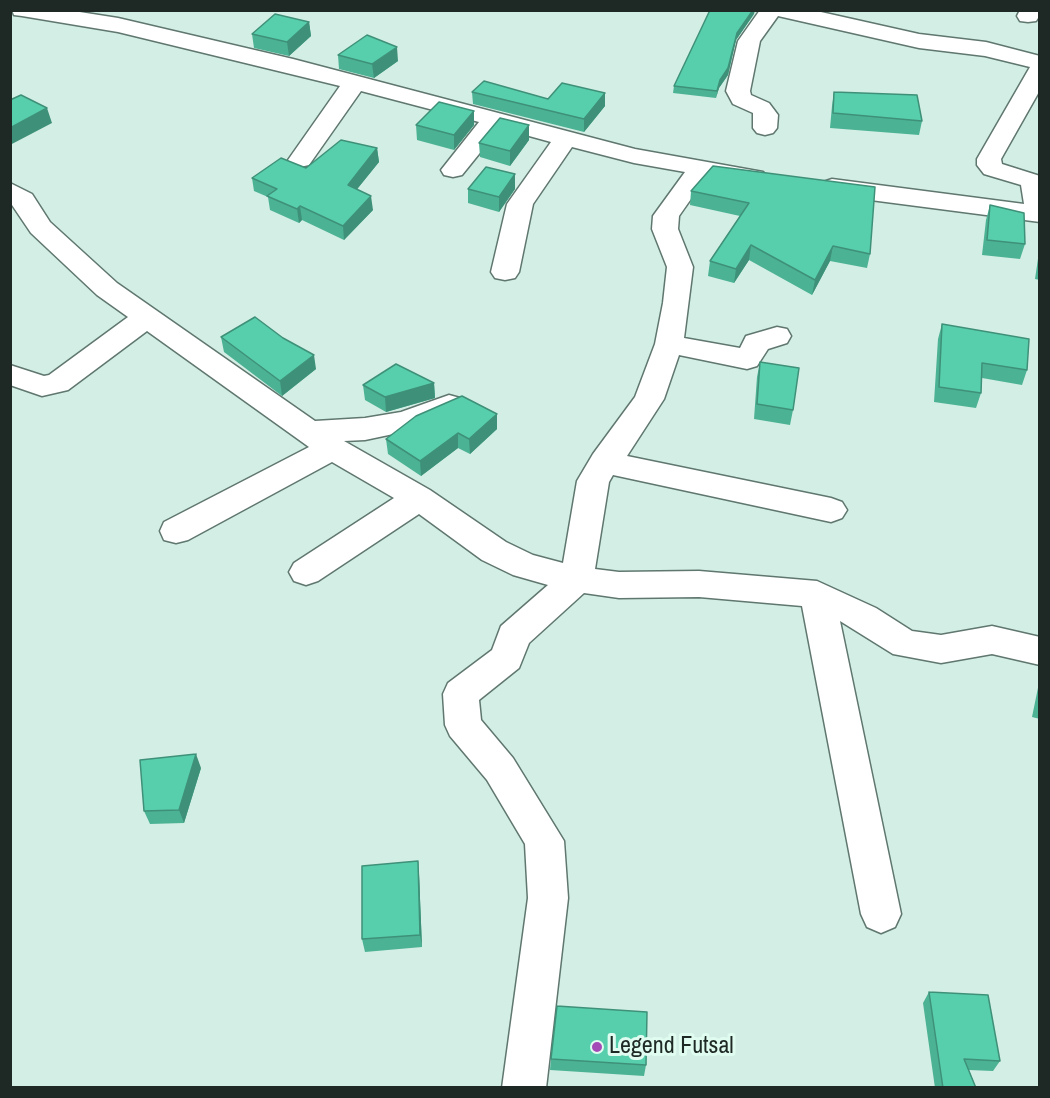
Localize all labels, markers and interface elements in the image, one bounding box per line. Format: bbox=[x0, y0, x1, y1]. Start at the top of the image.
place label: Legend Futsal bbox=[609, 1033, 734, 1061]
marker: Legend Futsal bbox=[590, 1040, 604, 1054]

